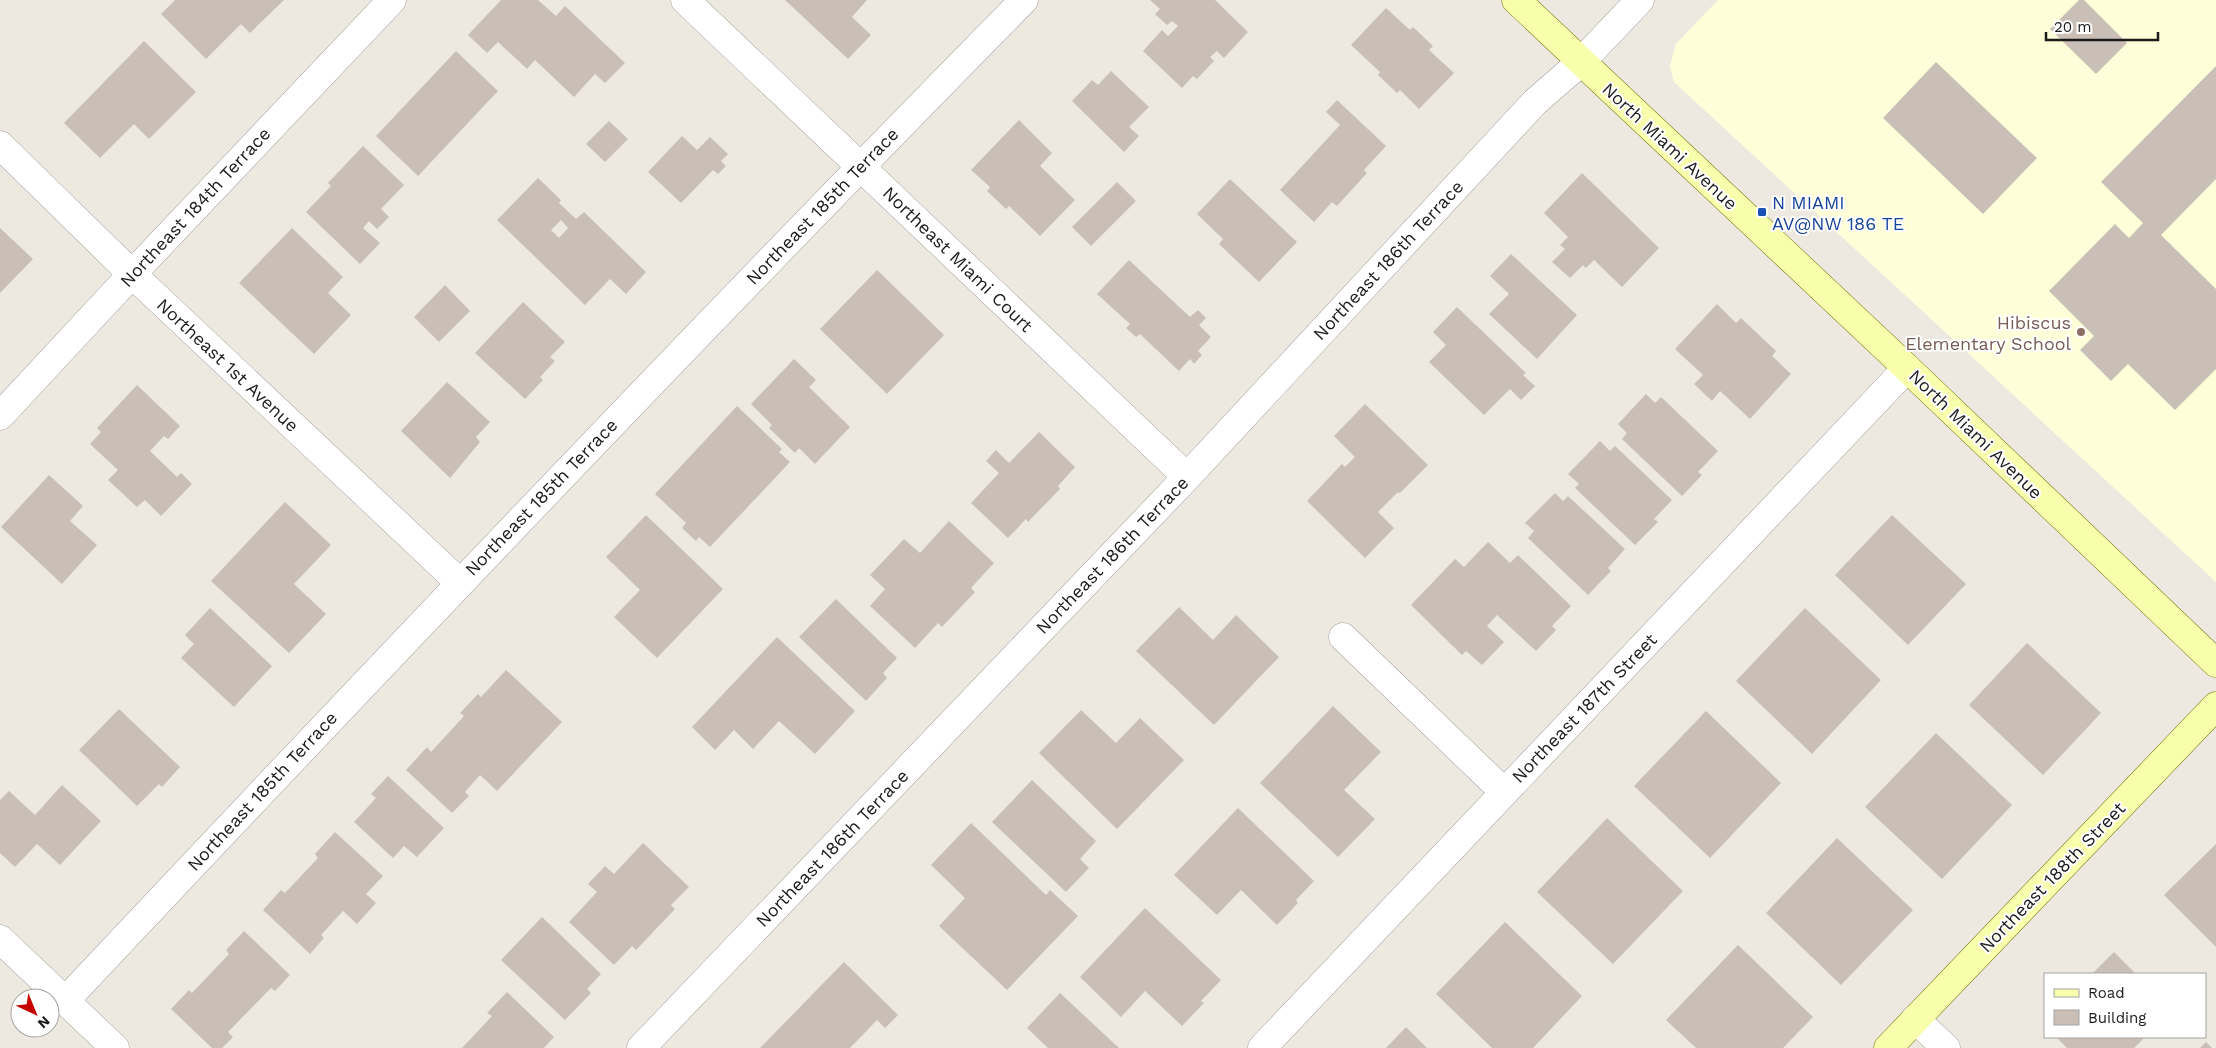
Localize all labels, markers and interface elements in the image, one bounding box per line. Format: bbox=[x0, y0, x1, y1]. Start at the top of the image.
scale bar bbox=[2046, 10, 2158, 42]
text: 20 m bbox=[2054, 18, 2092, 36]
street label: North Miami Avenue bbox=[1598, 78, 1742, 214]
street label: Northeast 184th Terrace bbox=[116, 123, 274, 291]
street label: Northeast 185th Terrace bbox=[741, 123, 903, 289]
street label: Northeast 186th Terrace bbox=[1309, 176, 1467, 344]
street label: Northeast Miami Court bbox=[879, 182, 1038, 336]
place label: N MIAMI AV@NW 186 TE bbox=[1772, 192, 1904, 234]
marker: N MIAMI AV@NW 186 TE bbox=[1756, 206, 1768, 218]
street label: Northeast 1st Avenue bbox=[153, 294, 303, 436]
place label: Hibiscus Elementary School bbox=[1905, 312, 2071, 354]
marker: Hibiscus Elementary School bbox=[2075, 326, 2087, 338]
street label: North Miami Avenue bbox=[1905, 365, 2047, 503]
street label: Northeast 185th Terrace bbox=[460, 414, 622, 580]
street label: Northeast 186th Terrace bbox=[1031, 472, 1193, 638]
street label: Northeast 187th Street bbox=[1507, 629, 1661, 787]
street label: Northeast 185th Terrace bbox=[183, 707, 341, 875]
street label: Northeast 186th Terrace bbox=[751, 765, 913, 931]
street label: Northeast 188th Street bbox=[1975, 797, 2130, 957]
legend bbox=[2044, 973, 2206, 1038]
text: Road bbox=[2088, 984, 2125, 1002]
north arrow bbox=[10, 988, 60, 1038]
text: Building bbox=[2088, 1009, 2146, 1027]
text: N bbox=[35, 1013, 53, 1032]

